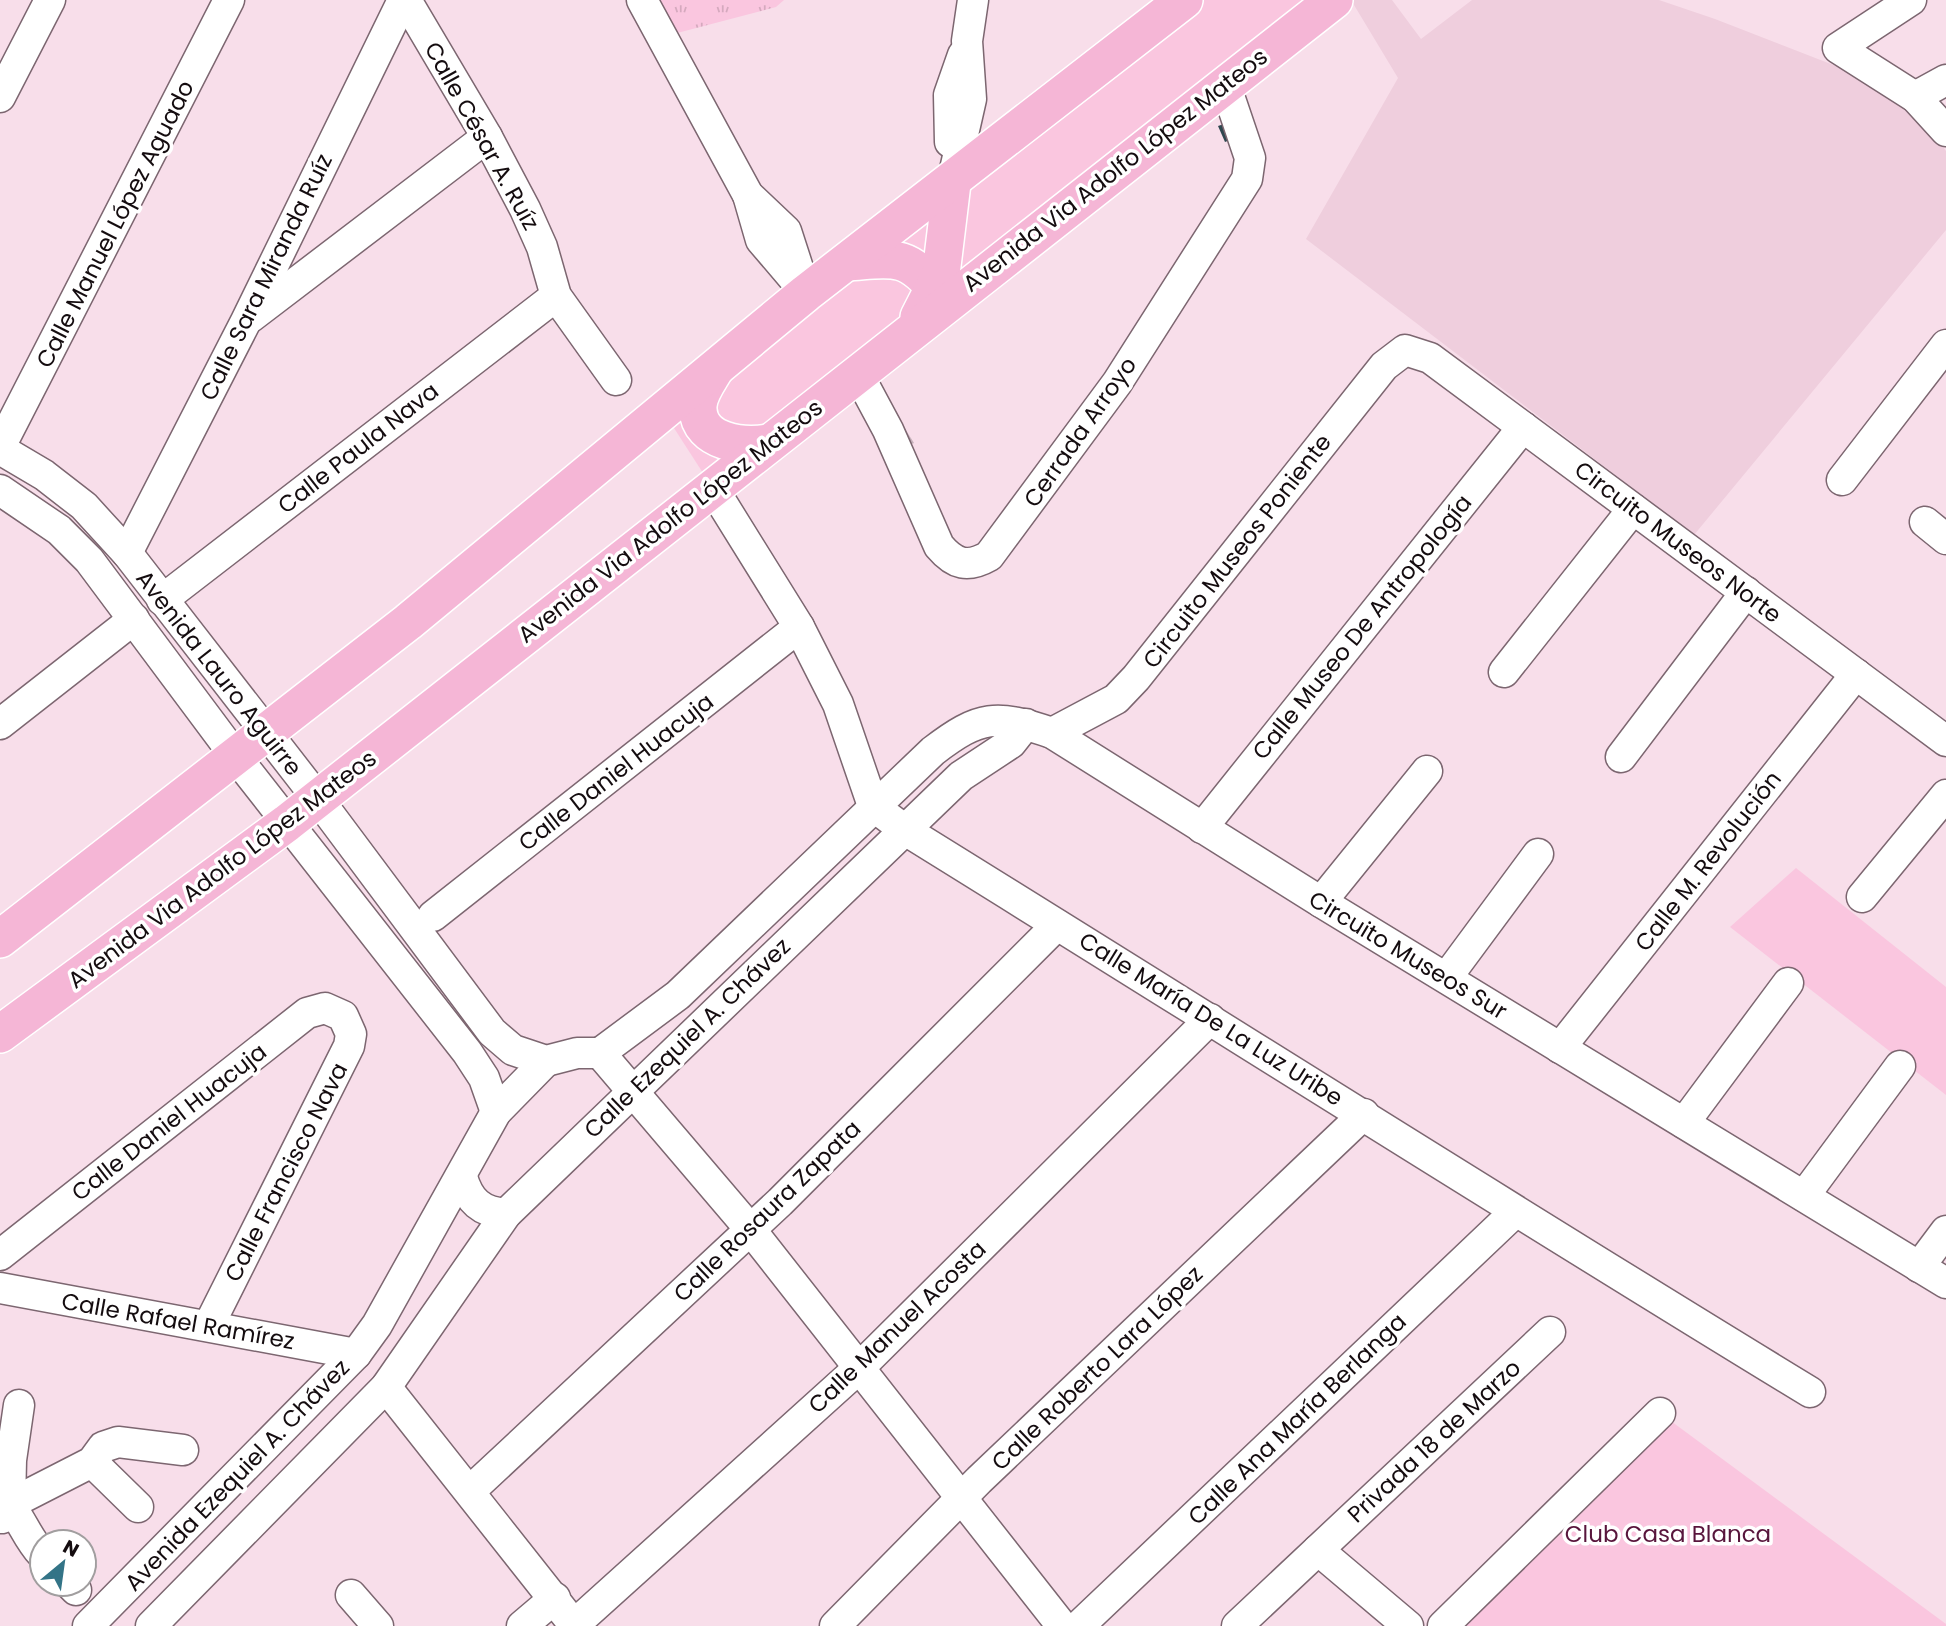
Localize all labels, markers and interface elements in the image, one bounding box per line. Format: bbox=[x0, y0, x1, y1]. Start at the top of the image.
street label: Calle César A. Ruíz bbox=[417, 36, 547, 236]
street label: Avenida Via Adolfo López Mateos bbox=[956, 41, 1274, 299]
street label: Calle Manuel López Aguado bbox=[28, 75, 202, 373]
street label: Calle Sara Miranda Ruíz bbox=[192, 148, 340, 406]
street label: Cerrada Arroyo bbox=[1016, 350, 1144, 514]
street label: Calle Paula Nava bbox=[271, 375, 445, 521]
street label: Avenida Via Adolfo López Mateos bbox=[511, 392, 829, 650]
street label: Circuito Museos Poniente bbox=[1135, 427, 1339, 675]
street label: Circuito Museos Norte bbox=[1568, 454, 1788, 630]
street label: Calle Museo De Antropología bbox=[1245, 488, 1479, 766]
street label: Avenida Lauro Aguirre bbox=[129, 564, 309, 782]
street label: Calle Daniel Huacuja bbox=[512, 686, 720, 858]
street label: Avenida Via Adolfo López Mateos bbox=[61, 742, 383, 996]
street label: Calle M. Revolución bbox=[1627, 764, 1789, 958]
street label: Circuito Museos Sur bbox=[1303, 883, 1513, 1027]
street label: Calle María De La Luz Uribe bbox=[1073, 925, 1349, 1113]
street label: Calle Ezequiel A. Chávez bbox=[577, 931, 797, 1145]
street label: Calle Daniel Huacuja bbox=[65, 1036, 273, 1208]
street label: Calle Francisco Nava bbox=[217, 1057, 355, 1287]
street label: Calle Rosaura Zapata bbox=[666, 1113, 868, 1309]
street label: Calle Manuel Acosta bbox=[801, 1234, 993, 1420]
street label: Calle Roberto Lara López bbox=[984, 1259, 1210, 1477]
street label: Calle Rafael Ramírez bbox=[59, 1285, 297, 1357]
street label: Calle Ana María Berlanga bbox=[1181, 1306, 1413, 1532]
street label: Avenida Ezequiel A. Chávez bbox=[117, 1352, 357, 1598]
street label: Privada 18 de Marzo bbox=[1340, 1352, 1528, 1530]
park label: Club Casa Blanca bbox=[1565, 1518, 1771, 1550]
north arrow bbox=[28, 1528, 98, 1598]
text: N bbox=[58, 1533, 84, 1564]

